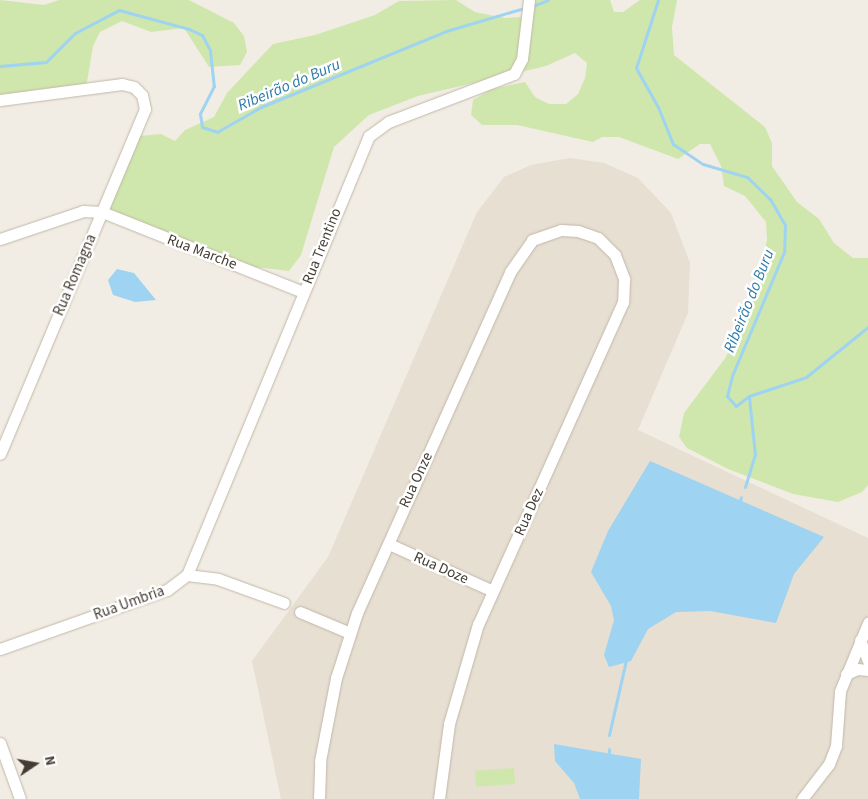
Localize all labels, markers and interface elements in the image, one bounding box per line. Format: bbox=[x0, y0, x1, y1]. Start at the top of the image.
water label: Ribeirão do Buru bbox=[235, 55, 343, 115]
street label: Rua Trentino bbox=[299, 205, 345, 287]
street label: Rua Marche bbox=[165, 230, 239, 274]
street label: Rua Romagna bbox=[50, 231, 100, 319]
water label: Ribeirão do Buru bbox=[720, 247, 778, 355]
street label: Rua Onze bbox=[395, 449, 437, 511]
street label: Rua Dez bbox=[511, 485, 547, 539]
street label: Rua Doze bbox=[411, 548, 471, 588]
street label: Rua Umbria bbox=[91, 582, 167, 624]
north arrow bbox=[10, 739, 60, 789]
text: N bbox=[39, 754, 60, 768]

